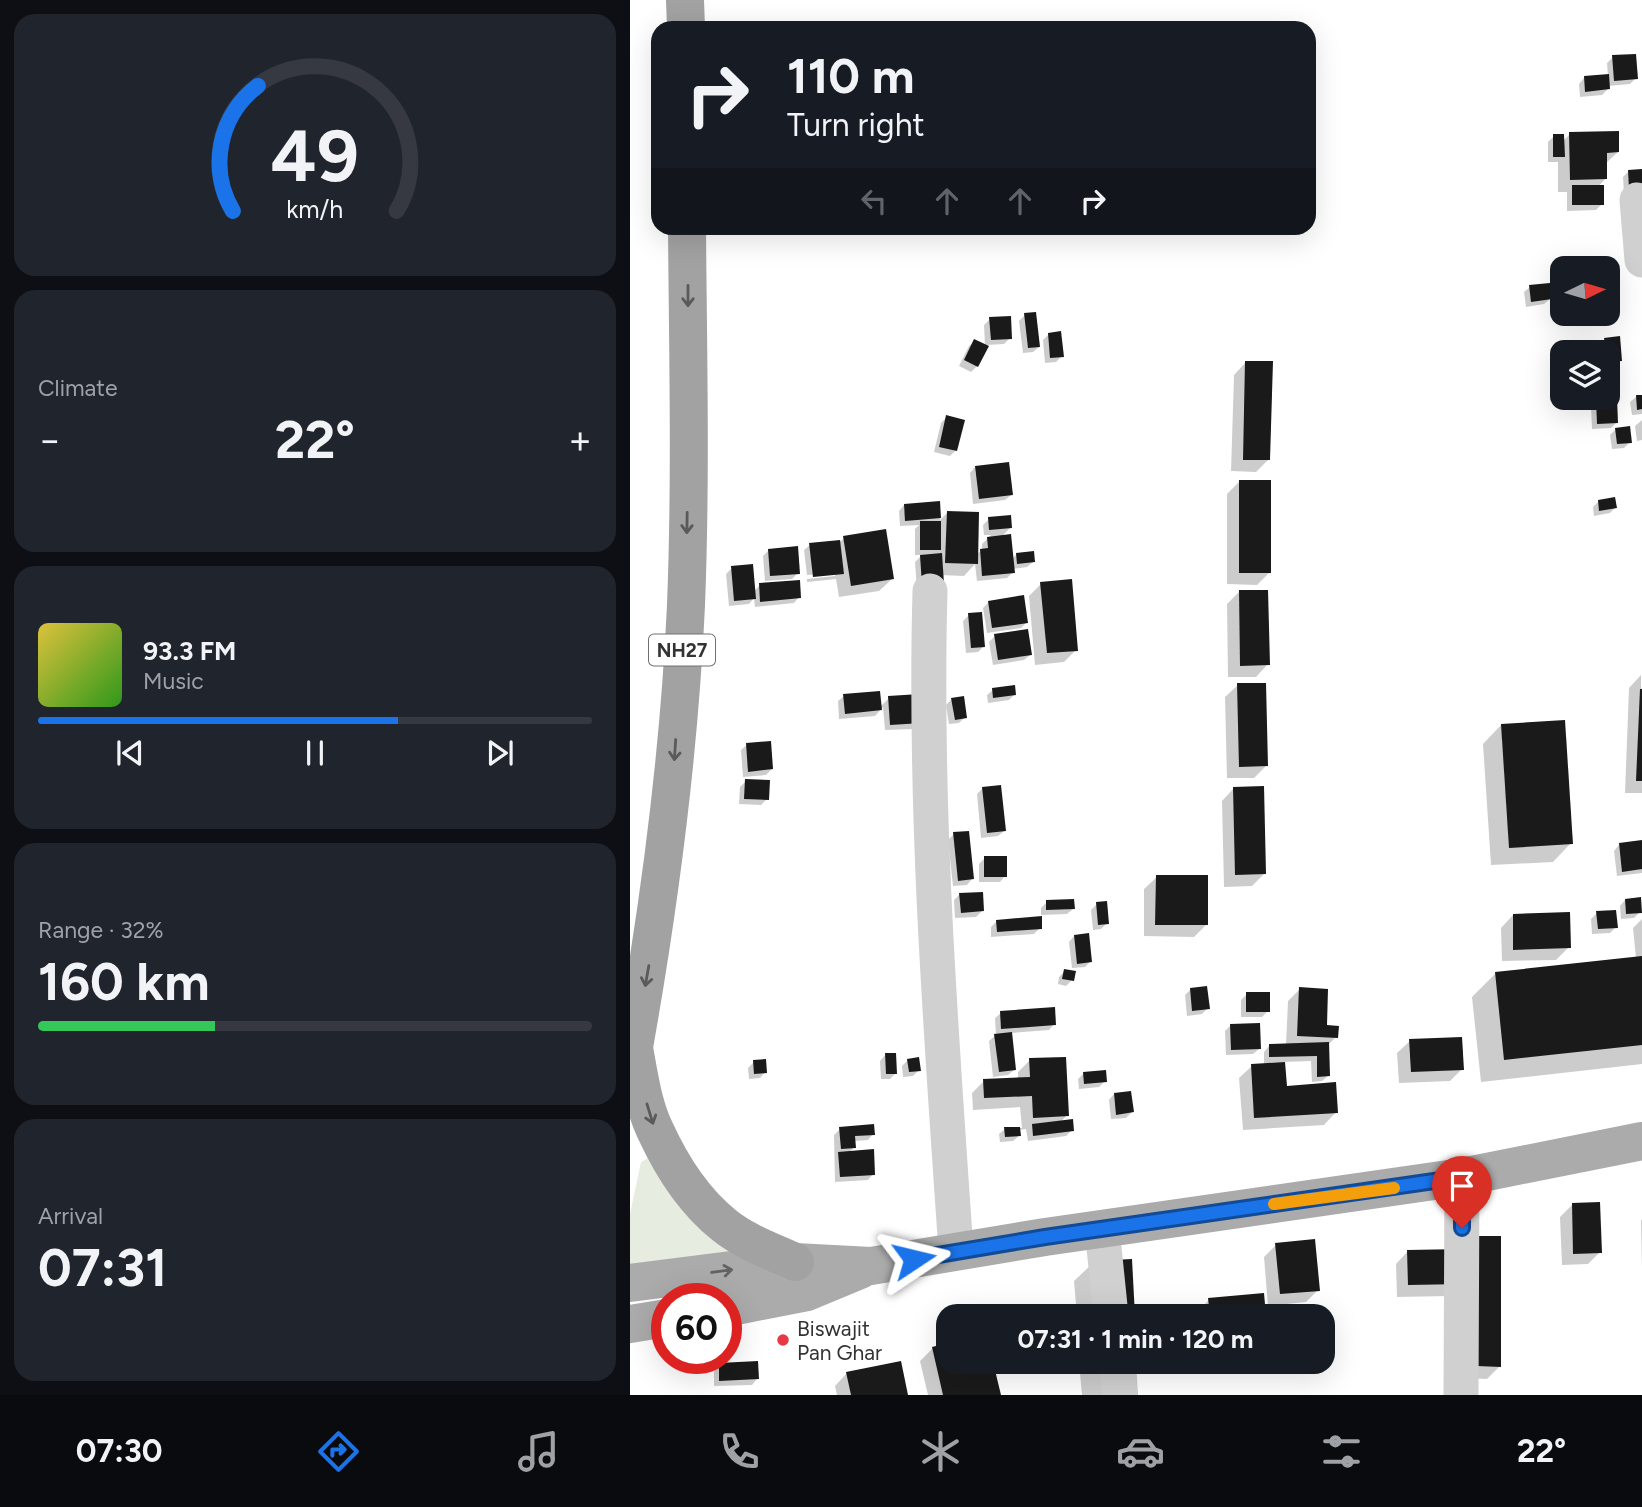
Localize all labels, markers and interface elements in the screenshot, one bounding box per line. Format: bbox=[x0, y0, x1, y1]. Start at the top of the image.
text: 110 m bbox=[787, 46, 915, 105]
icon: right bbox=[672, 49, 763, 140]
text: Turn right bbox=[787, 106, 925, 144]
text: 49 bbox=[271, 112, 359, 199]
icon: left bbox=[855, 182, 893, 220]
icon: ahead bbox=[928, 182, 966, 220]
icon: ahead bbox=[1001, 182, 1039, 220]
icon: right bbox=[1074, 182, 1112, 220]
text: km/h bbox=[286, 194, 344, 224]
north arrow bbox=[1550, 256, 1620, 326]
map controls bbox=[1550, 256, 1620, 410]
one-way arrow bbox=[681, 284, 695, 307]
button: layers bbox=[1550, 340, 1620, 410]
text: Climate bbox=[38, 374, 117, 402]
text: 22° bbox=[275, 409, 355, 471]
text: − bbox=[38, 417, 62, 463]
text: + bbox=[568, 417, 592, 463]
one-way arrow bbox=[680, 511, 694, 534]
text: 93.3 FM bbox=[143, 635, 236, 667]
road number: NH27 bbox=[649, 635, 715, 666]
text: Music bbox=[143, 667, 204, 695]
icon: previous bbox=[111, 734, 149, 772]
icon: pause bbox=[296, 734, 334, 772]
icon: next bbox=[481, 734, 519, 772]
one-way arrow bbox=[668, 738, 681, 761]
text: Range · 32% bbox=[38, 916, 164, 944]
text: 160 km bbox=[38, 951, 210, 1013]
one-way arrow bbox=[640, 964, 653, 987]
one-way arrow bbox=[644, 1103, 657, 1125]
pin bbox=[1432, 1156, 1492, 1228]
icon: arrive bbox=[1443, 1167, 1481, 1205]
text: Arrival bbox=[38, 1202, 103, 1230]
position arrow bbox=[877, 1222, 951, 1296]
text: 07:31 bbox=[38, 1237, 167, 1299]
one-way arrow bbox=[710, 1265, 733, 1278]
speed limit sign: 60 bbox=[651, 1283, 742, 1374]
place label: Biswajit Pan Ghar bbox=[797, 1316, 882, 1365]
text: 07:31 · 1 min · 120 m bbox=[1018, 1323, 1253, 1355]
marker: Biswajit Pan Ghar bbox=[775, 1332, 791, 1348]
icon: directions bbox=[314, 1427, 363, 1476]
icon: music bbox=[514, 1427, 563, 1476]
icon: phone bbox=[715, 1427, 764, 1476]
icon: climate bbox=[916, 1427, 965, 1476]
icon: car bbox=[1116, 1427, 1165, 1476]
icon: filters bbox=[1317, 1427, 1366, 1476]
text: 07:30 bbox=[76, 1432, 162, 1470]
text: 22° bbox=[1517, 1432, 1566, 1470]

